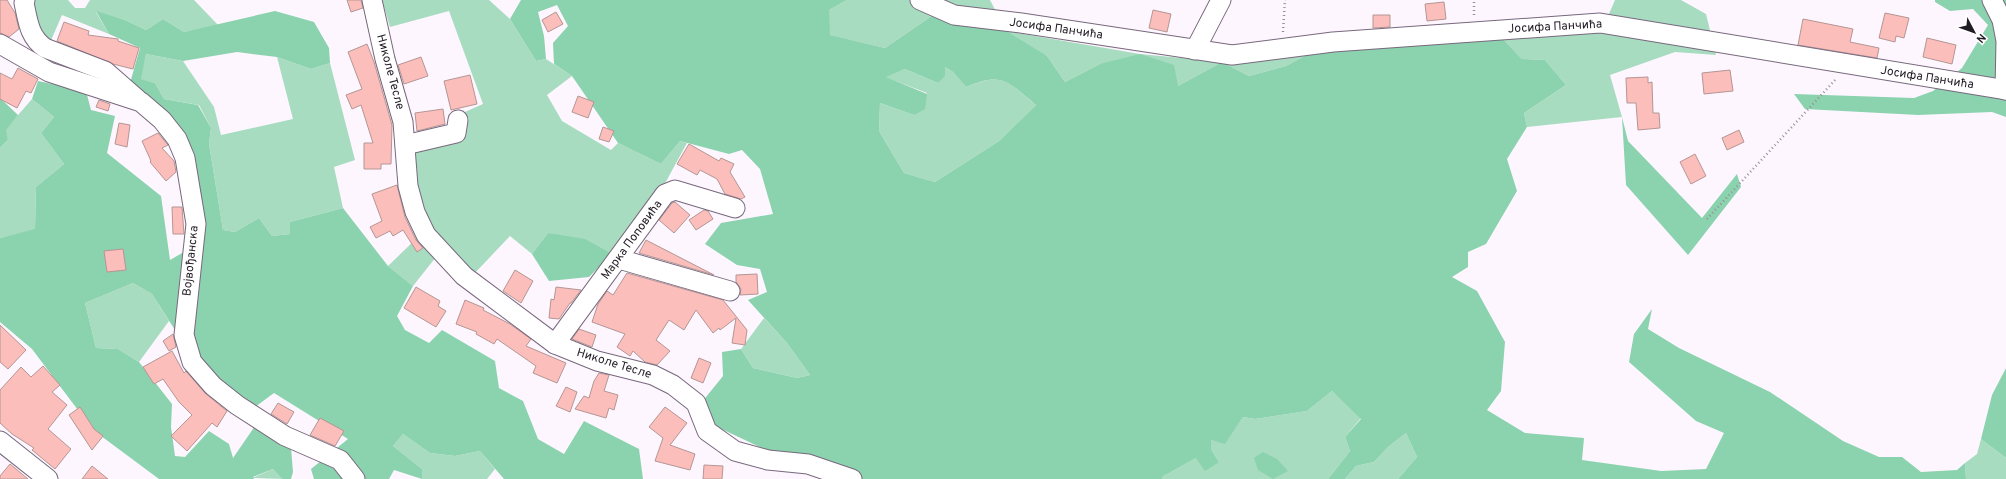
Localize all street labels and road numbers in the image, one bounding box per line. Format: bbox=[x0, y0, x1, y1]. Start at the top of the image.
street label: Јосифа Панчића bbox=[1008, 15, 1104, 43]
street label: Јосифа Панчића bbox=[1507, 17, 1603, 37]
street label: Николе Тесле bbox=[372, 32, 408, 112]
street label: Јосифа Панчића bbox=[1879, 63, 1975, 93]
street label: Марка Поповића bbox=[598, 197, 666, 283]
street label: Војвођанска bbox=[179, 225, 203, 297]
street label: Николе Тесле bbox=[575, 345, 653, 383]

